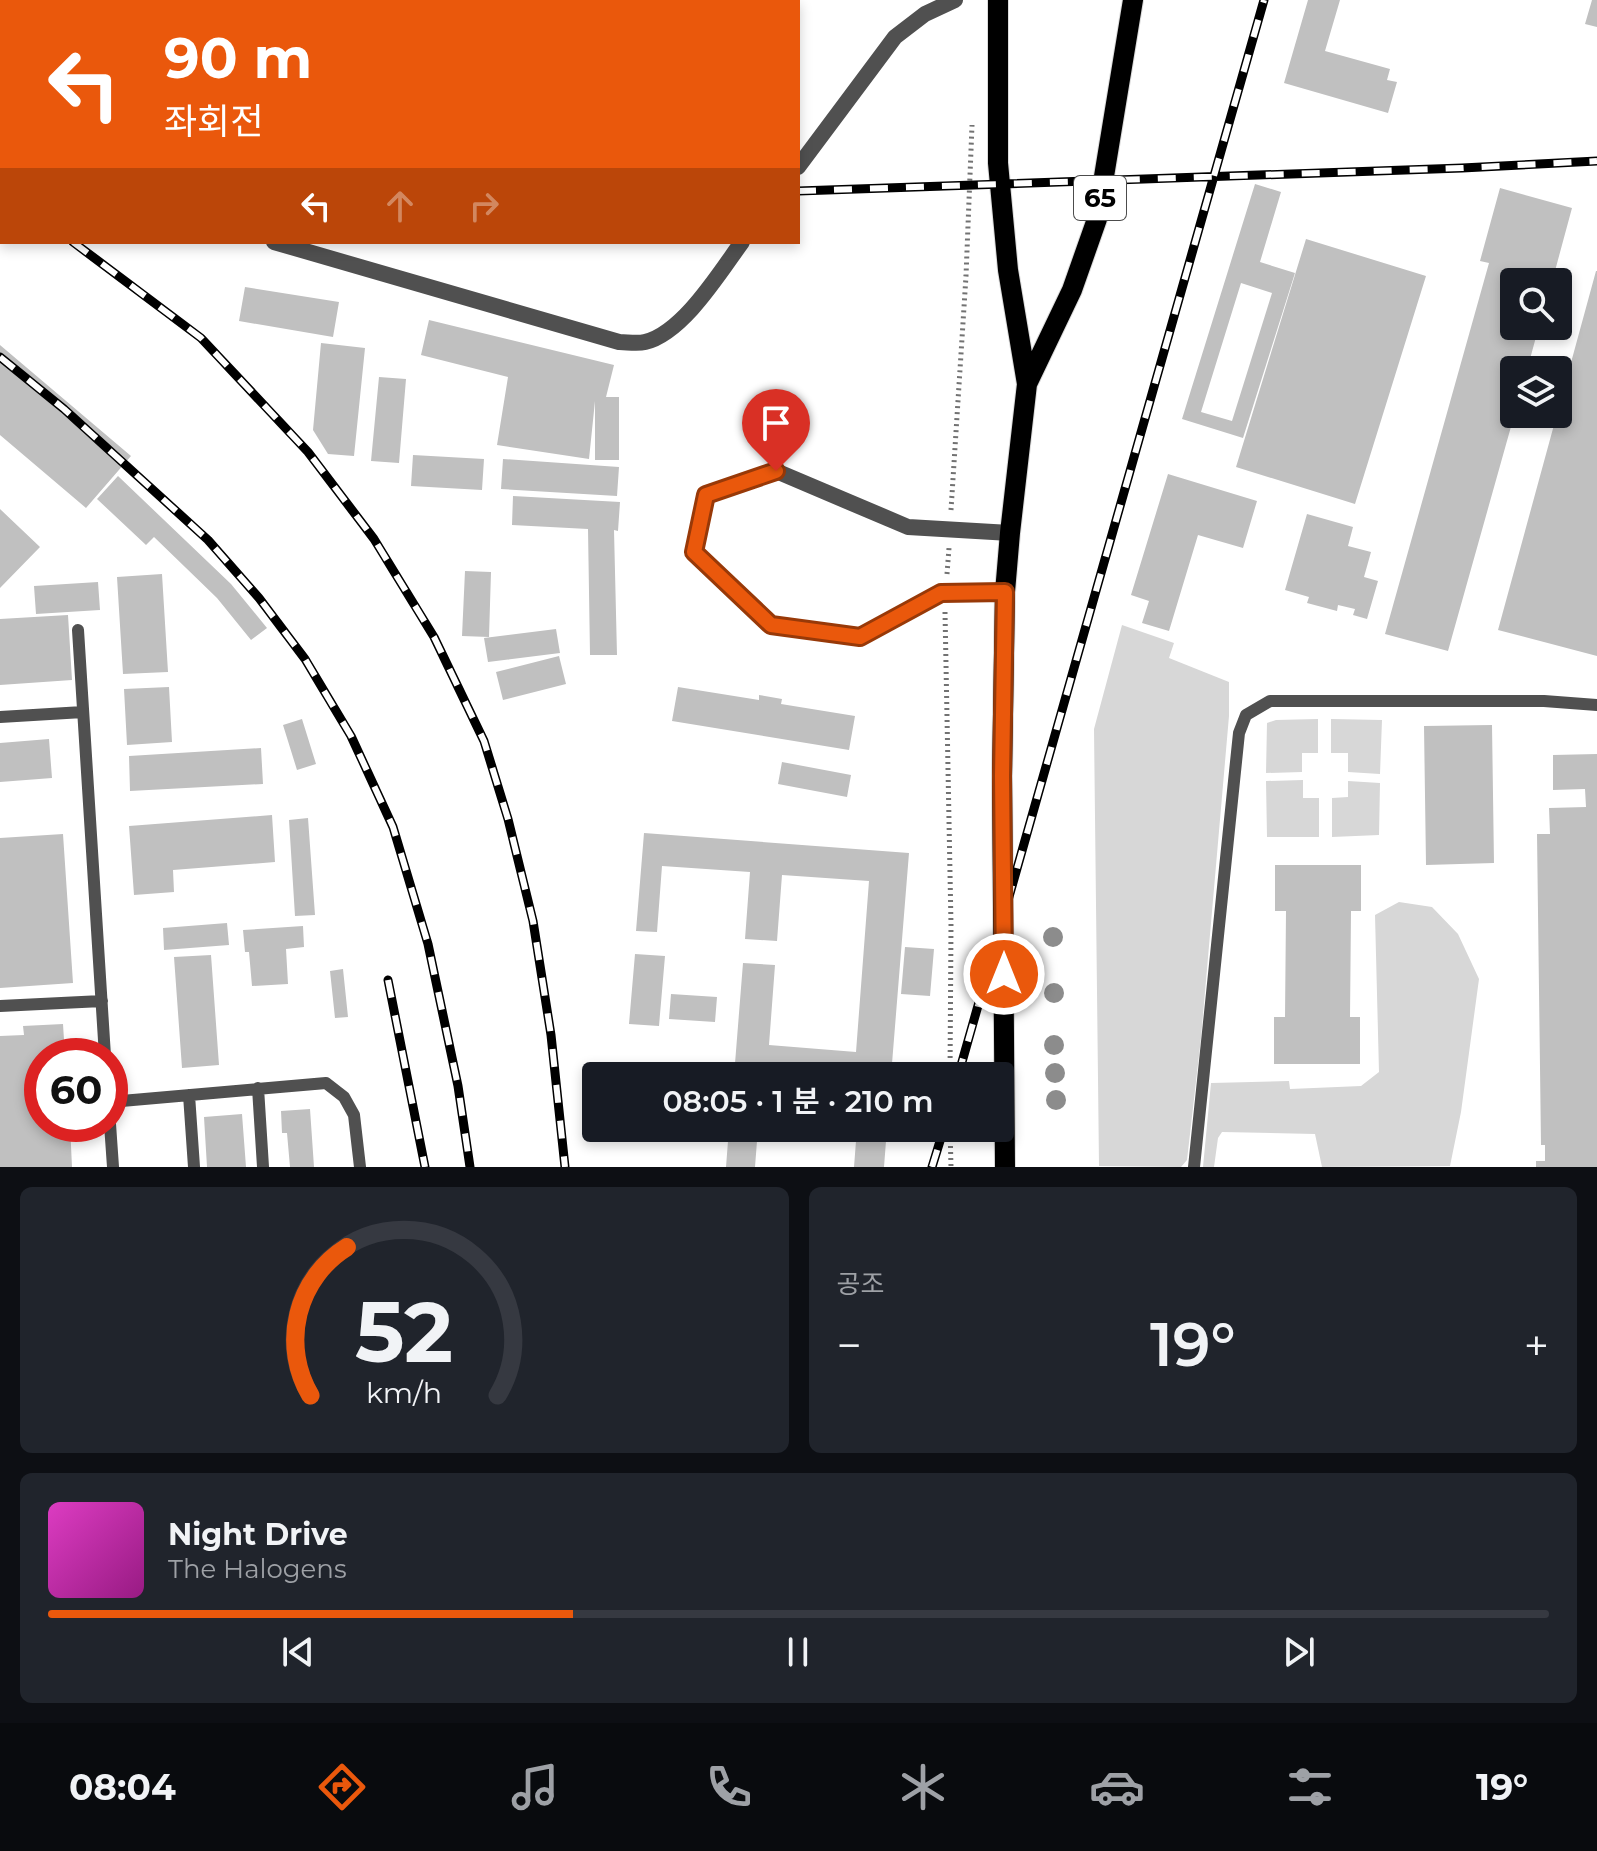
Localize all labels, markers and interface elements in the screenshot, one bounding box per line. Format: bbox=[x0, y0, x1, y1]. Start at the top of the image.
text: 90 m bbox=[164, 24, 312, 92]
icon: left bbox=[32, 32, 136, 136]
text: 좌회전 bbox=[164, 99, 263, 143]
road number: 65 bbox=[1074, 176, 1126, 220]
icon: left bbox=[294, 184, 338, 228]
icon: ahead bbox=[378, 184, 422, 228]
icon: right bbox=[462, 184, 506, 228]
map controls bbox=[1500, 268, 1572, 428]
button: search bbox=[1500, 268, 1572, 340]
button: layers bbox=[1500, 356, 1572, 428]
pin bbox=[742, 389, 810, 471]
icon: arrive bbox=[754, 401, 798, 445]
position arrow bbox=[962, 932, 1046, 1016]
speed limit sign: 60 bbox=[24, 1038, 128, 1142]
text: 08:05 · 1 분 · 210 m bbox=[662, 1083, 934, 1120]
text: 공조 bbox=[837, 1268, 884, 1300]
text: 52 bbox=[355, 1281, 453, 1383]
text: 19° bbox=[1150, 1308, 1236, 1381]
text: − bbox=[837, 1318, 862, 1372]
text: + bbox=[1524, 1318, 1549, 1372]
text: km/h bbox=[366, 1375, 442, 1410]
text: Night Drive bbox=[168, 1516, 348, 1553]
text: The Halogens bbox=[168, 1553, 347, 1585]
icon: previous bbox=[276, 1630, 320, 1674]
icon: pause bbox=[776, 1630, 820, 1674]
icon: next bbox=[1277, 1630, 1321, 1674]
icon: directions bbox=[314, 1759, 370, 1815]
icon: music bbox=[507, 1759, 563, 1815]
icon: phone bbox=[701, 1759, 757, 1815]
icon: climate bbox=[895, 1759, 951, 1815]
icon: car bbox=[1089, 1759, 1145, 1815]
icon: filters bbox=[1282, 1759, 1338, 1815]
text: 08:04 bbox=[69, 1765, 176, 1809]
text: 19° bbox=[1476, 1765, 1528, 1809]

